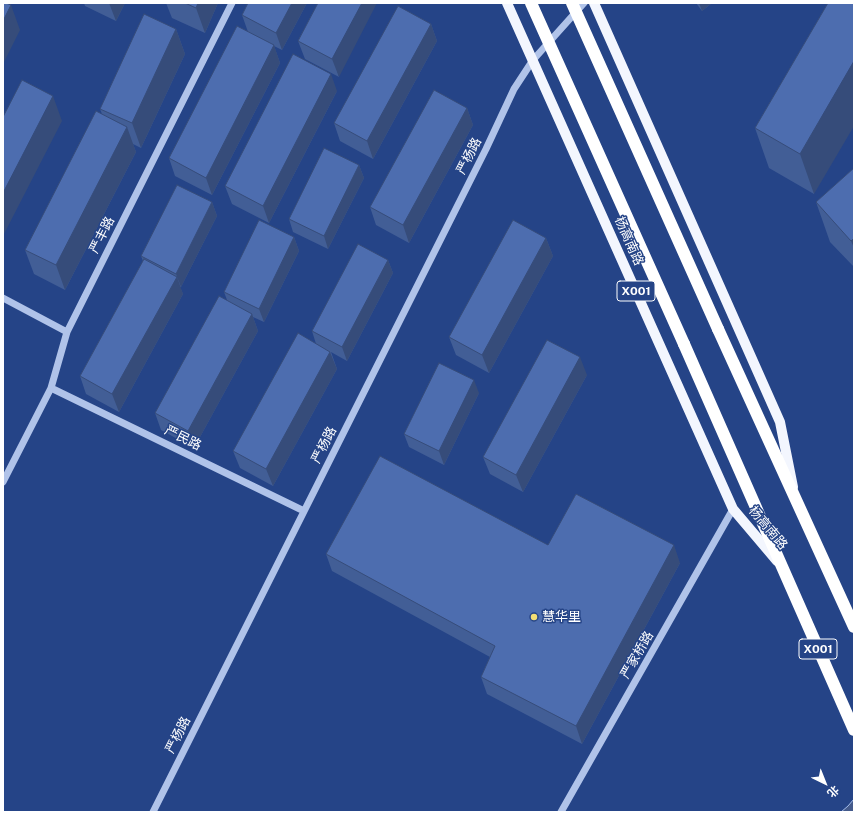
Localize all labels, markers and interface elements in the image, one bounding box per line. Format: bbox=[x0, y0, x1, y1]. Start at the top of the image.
street label: 严杨路 bbox=[453, 135, 485, 177]
street label: 严丰路 bbox=[86, 214, 118, 256]
street label: 杨高南路 bbox=[611, 214, 647, 268]
road number: X001 bbox=[617, 281, 655, 301]
street label: 严民路 bbox=[162, 422, 204, 454]
street label: 严杨路 bbox=[308, 424, 340, 466]
street label: 杨高南路 bbox=[745, 503, 791, 553]
place label: 慧华里 bbox=[542, 609, 581, 625]
marker: 慧华里 bbox=[529, 612, 539, 622]
street label: 严家桥路 bbox=[617, 629, 657, 681]
road number: X001 bbox=[799, 639, 837, 659]
street label: 严杨路 bbox=[162, 714, 194, 756]
north arrow bbox=[805, 763, 845, 803]
text: 北 bbox=[825, 784, 841, 800]

